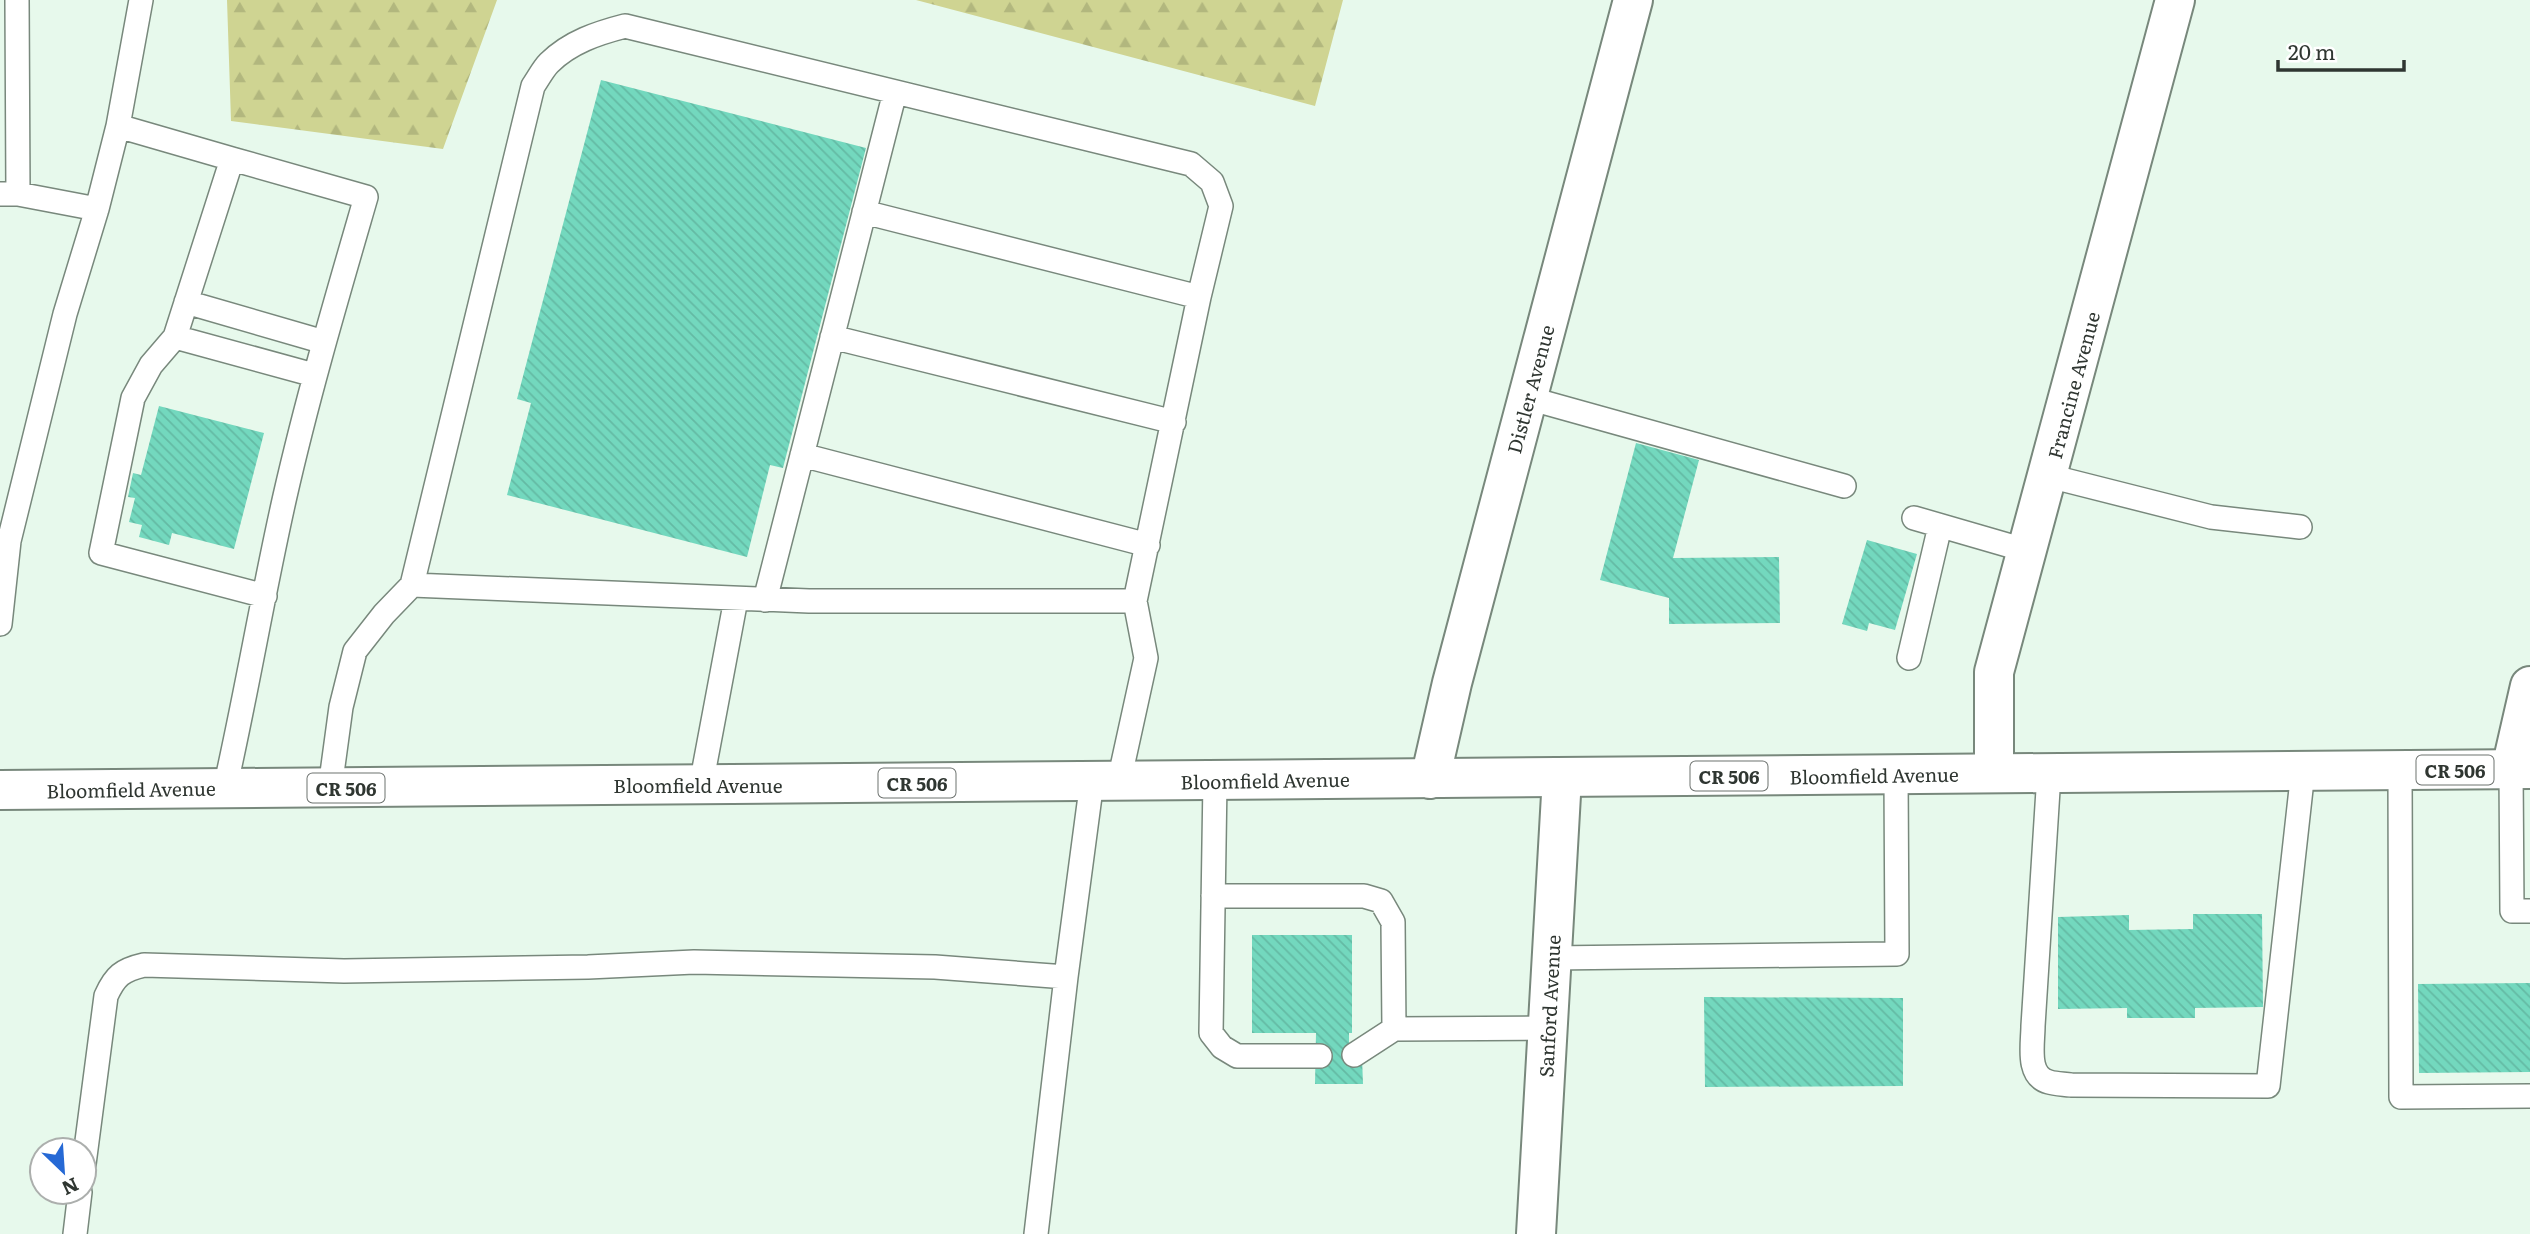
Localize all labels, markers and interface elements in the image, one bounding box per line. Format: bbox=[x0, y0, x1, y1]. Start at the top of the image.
scale bar bbox=[2278, 28, 2404, 72]
text: 20 m bbox=[2288, 35, 2335, 66]
street label: Francine Avenue bbox=[2040, 308, 2106, 462]
street label: Distler Avenue bbox=[1499, 321, 1561, 457]
road number: CR 506 bbox=[2416, 756, 2494, 784]
street label: Bloomfield Avenue bbox=[1789, 760, 1959, 790]
road number: CR 506 bbox=[1690, 762, 1768, 790]
street label: Bloomfield Avenue bbox=[1180, 765, 1350, 795]
road number: CR 506 bbox=[878, 768, 956, 798]
street label: Bloomfield Avenue bbox=[613, 771, 783, 799]
street label: Bloomfield Avenue bbox=[46, 774, 216, 804]
road number: CR 506 bbox=[308, 774, 384, 802]
street label: Sanford Avenue bbox=[1531, 934, 1567, 1078]
north arrow bbox=[28, 1136, 98, 1206]
text: N bbox=[57, 1171, 84, 1203]

